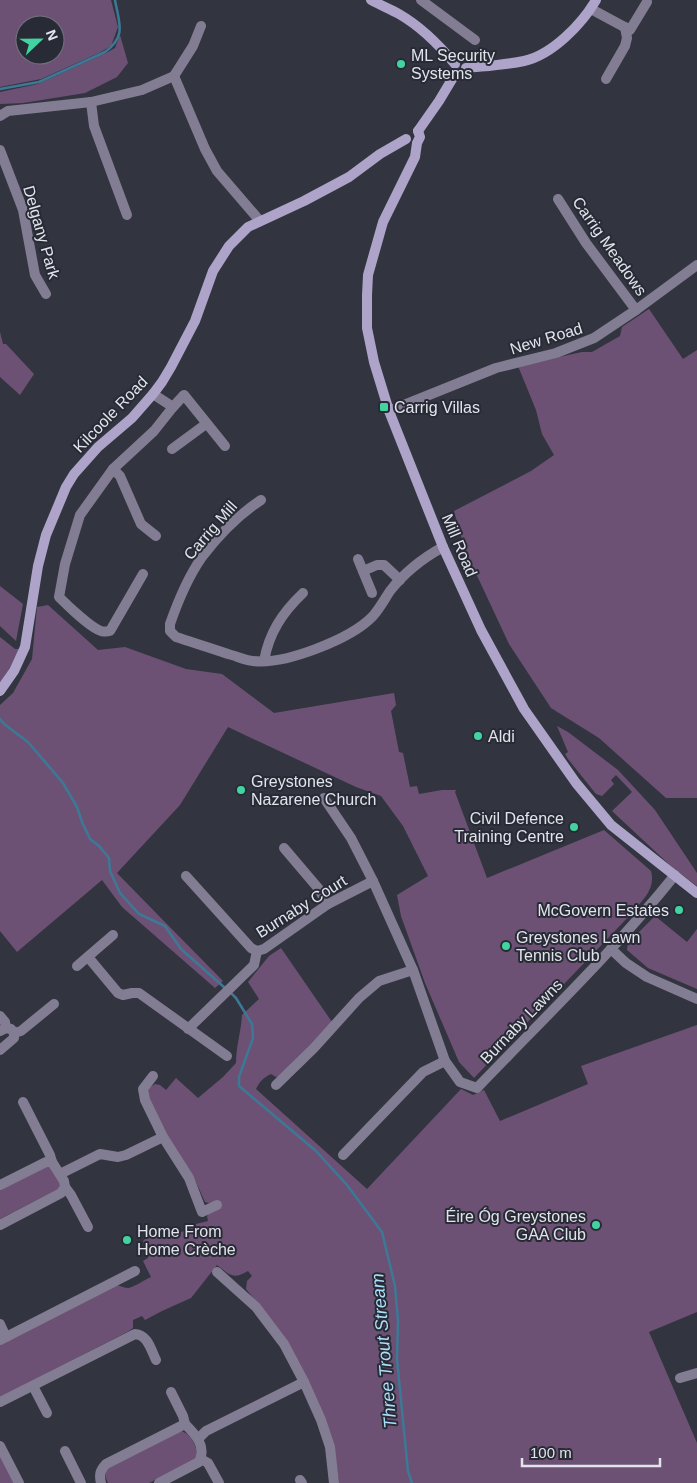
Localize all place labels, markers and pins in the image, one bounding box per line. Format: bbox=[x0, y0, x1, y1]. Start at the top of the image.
place label: ML Security Systems bbox=[411, 47, 495, 82]
marker: ML Security Systems bbox=[395, 58, 407, 70]
place label: Carrig Villas bbox=[394, 399, 480, 416]
marker: Carrig Villas bbox=[378, 401, 390, 413]
place label: Aldi bbox=[488, 728, 515, 745]
marker: Aldi bbox=[472, 730, 484, 742]
place label: Greystones Nazarene Church bbox=[251, 773, 376, 808]
marker: Greystones Nazarene Church bbox=[235, 784, 247, 796]
place label: Civil Defence Training Centre bbox=[454, 810, 564, 845]
marker: Civil Defence Training Centre bbox=[568, 821, 580, 833]
place label: McGovern Estates bbox=[537, 902, 669, 919]
marker: McGovern Estates bbox=[673, 904, 685, 916]
place label: Greystones Lawn Tennis Club bbox=[516, 929, 641, 964]
marker: Greystones Lawn Tennis Club bbox=[500, 940, 512, 952]
place label: Éire Óg Greystones GAA Club bbox=[446, 1207, 586, 1243]
marker: Éire Óg Greystones GAA Club bbox=[590, 1219, 602, 1231]
place label: Home From Home Crèche bbox=[137, 1223, 236, 1258]
marker: Home From Home Crèche bbox=[121, 1234, 133, 1246]

